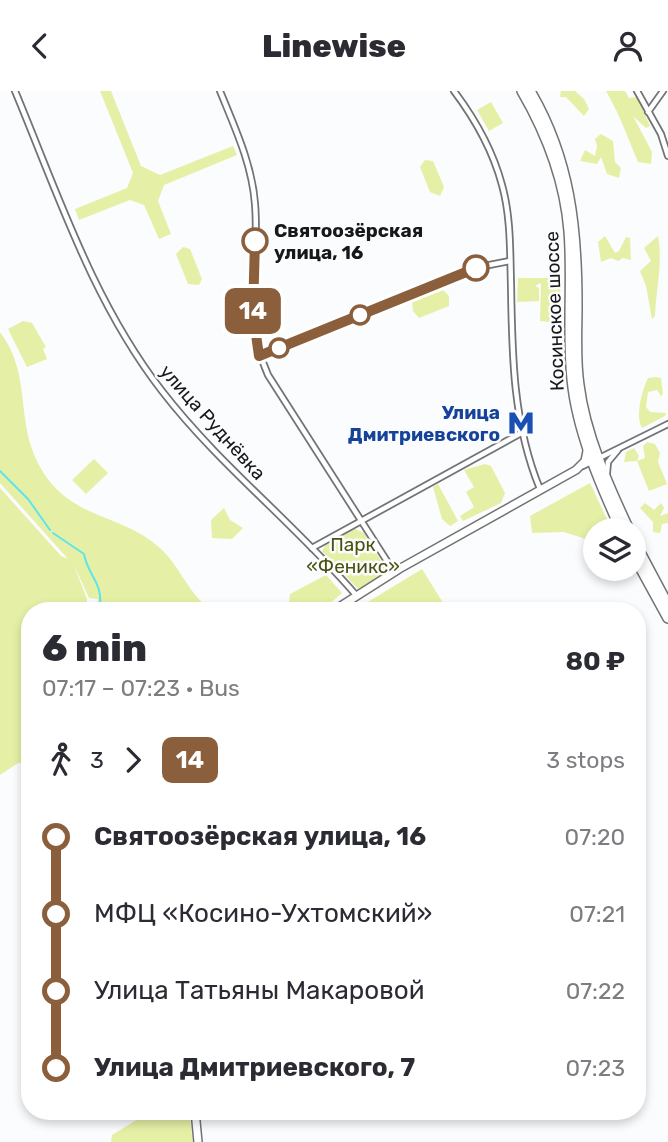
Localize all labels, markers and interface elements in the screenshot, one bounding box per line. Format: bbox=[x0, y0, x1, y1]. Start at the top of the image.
icon: back bbox=[21, 27, 59, 65]
text: Linewise bbox=[262, 27, 406, 65]
icon: person bbox=[609, 27, 647, 65]
place label: Святоозёрская улица, 16 bbox=[274, 219, 423, 264]
marker: Святоозёрская улица, 16 bbox=[242, 228, 268, 254]
street label: Косинское шоссе bbox=[540, 231, 569, 391]
unlabelled marker bbox=[463, 255, 489, 281]
line badge: 14 bbox=[222, 288, 284, 334]
text: 14 bbox=[239, 297, 267, 325]
unlabelled marker bbox=[350, 305, 370, 325]
unlabelled marker bbox=[269, 338, 289, 358]
street label: улица Руднёвка bbox=[155, 360, 270, 485]
place label: Улица Дмитриевского bbox=[348, 401, 500, 446]
metro station icon: Улица Дмитриевского bbox=[506, 408, 536, 438]
map controls bbox=[583, 518, 646, 581]
button: layers bbox=[583, 518, 646, 581]
park label: Парк «Феникс» bbox=[306, 533, 400, 578]
text: 6 min bbox=[42, 625, 147, 671]
text: 80 ₽ bbox=[565, 646, 625, 677]
text: 07:17 – 07:23 · Bus bbox=[42, 674, 240, 702]
icon: walk bbox=[42, 741, 80, 779]
icon: forward bbox=[114, 741, 152, 779]
text: 3 bbox=[90, 746, 104, 774]
text: 14 bbox=[176, 746, 204, 774]
text: 3 stops bbox=[546, 746, 625, 774]
text: Святоозёрская улица, 16 bbox=[94, 821, 426, 852]
text: 07:20 bbox=[565, 823, 625, 851]
text: МФЦ «Косино-Ухтомский» bbox=[94, 898, 432, 929]
text: 07:21 bbox=[569, 900, 625, 928]
text: Улица Татьяны Макаровой bbox=[94, 975, 425, 1006]
text: 07:22 bbox=[566, 977, 625, 1005]
text: Улица Дмитриевского, 7 bbox=[94, 1052, 415, 1083]
text: 07:23 bbox=[565, 1054, 625, 1082]

